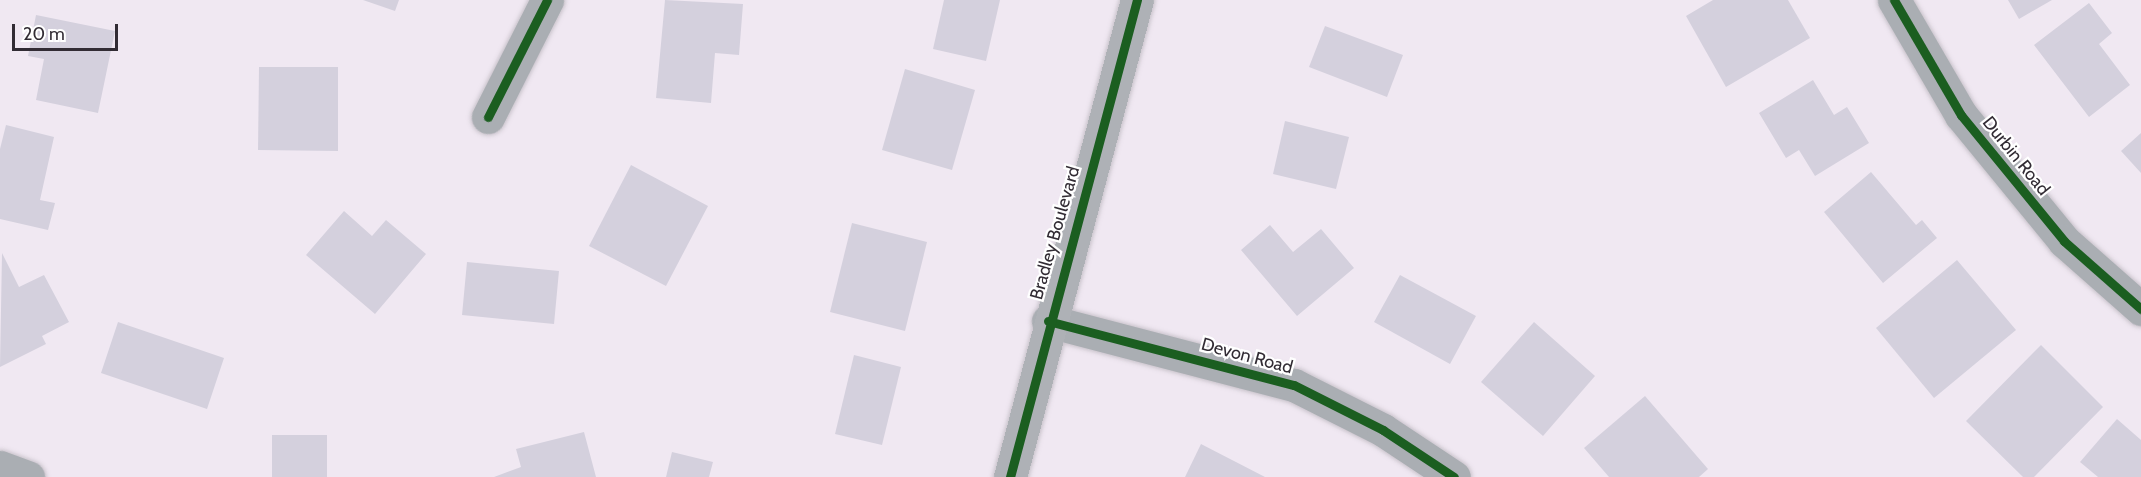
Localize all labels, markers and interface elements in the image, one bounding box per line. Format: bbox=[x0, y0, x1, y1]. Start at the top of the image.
scale bar bbox=[15, 12, 122, 50]
text: 20 m bbox=[23, 23, 65, 45]
street label: Durbin Road bbox=[1978, 112, 2054, 200]
street label: Bradley Boulevard bbox=[1026, 164, 1084, 302]
street label: Devon Road bbox=[1199, 333, 1295, 379]

